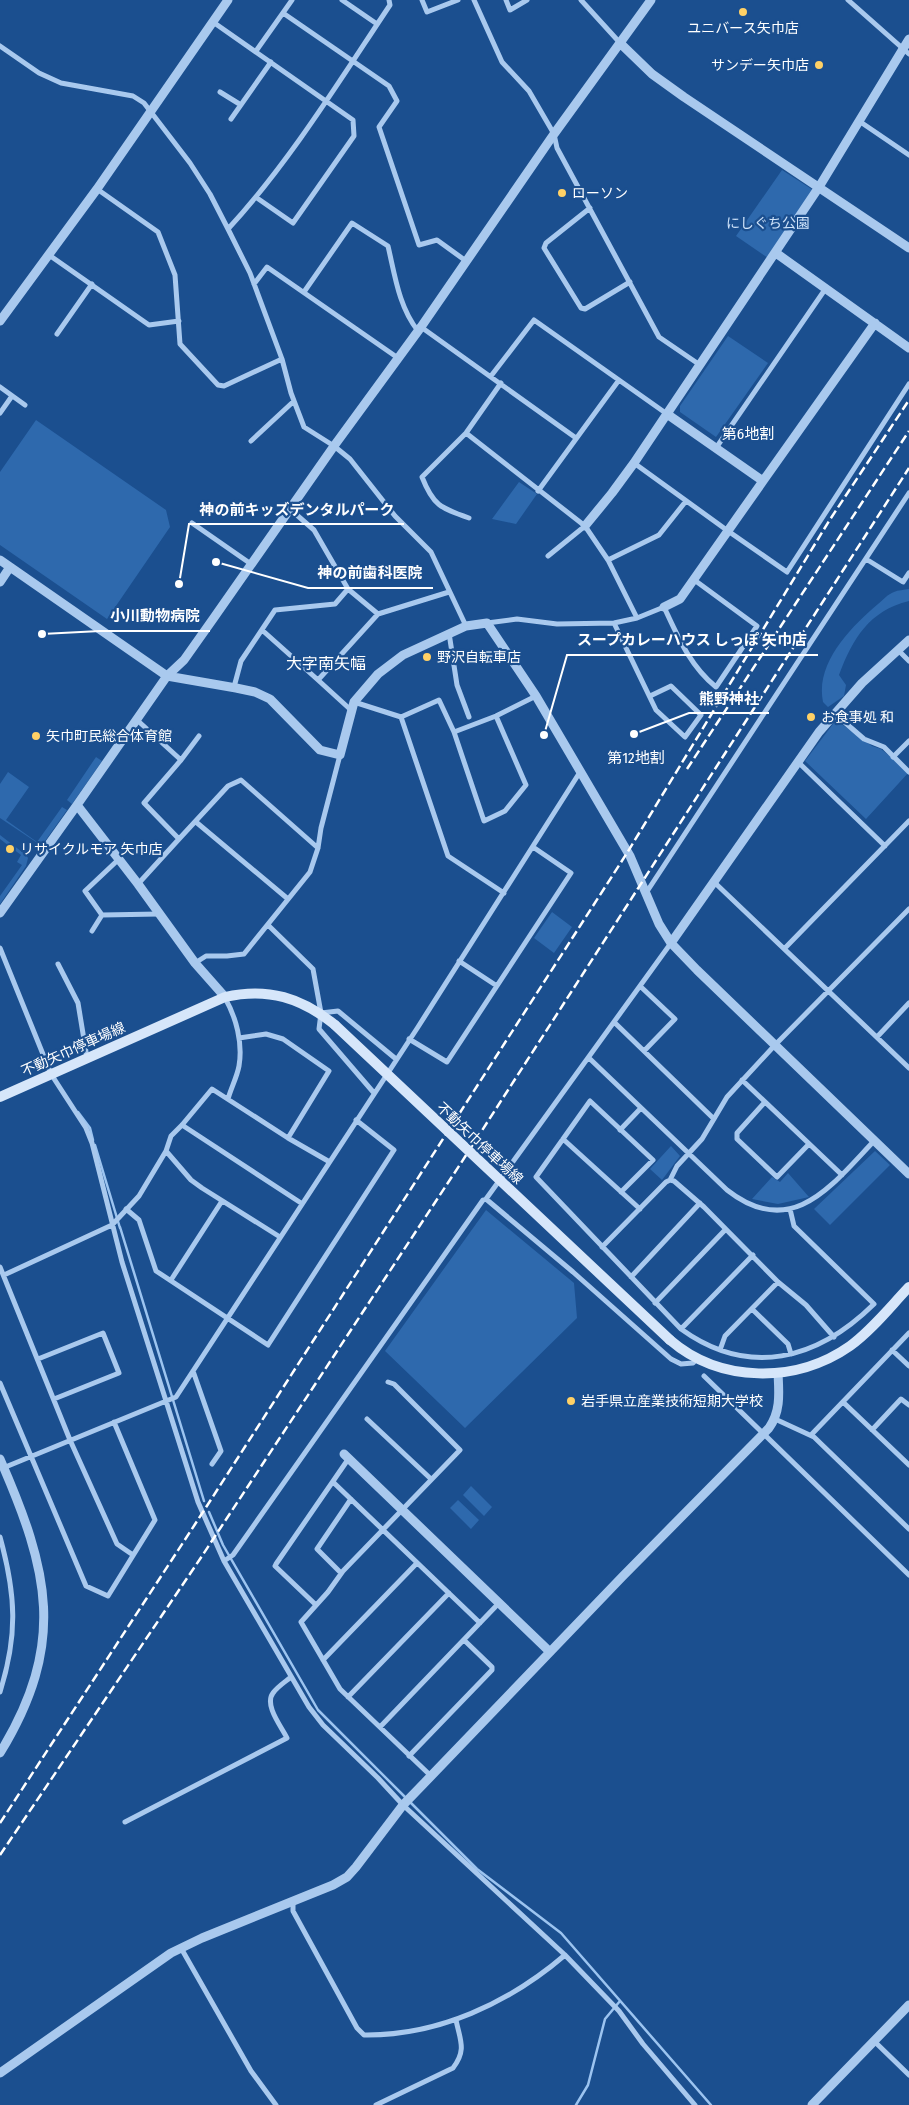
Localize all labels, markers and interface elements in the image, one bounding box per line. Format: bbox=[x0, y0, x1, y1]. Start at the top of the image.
marker: ユニバース矢巾店 bbox=[737, 6, 749, 18]
place label: ユニバース矢巾店 bbox=[687, 20, 799, 37]
place label: サンデー矢巾店 bbox=[711, 57, 809, 74]
marker: サンデー矢巾店 bbox=[813, 59, 825, 71]
place label: ローソン bbox=[572, 185, 628, 202]
marker: ローソン bbox=[556, 187, 568, 199]
park label: にしぐち公園 bbox=[726, 215, 810, 232]
district label: 第6地割 bbox=[722, 425, 774, 443]
callout: 神の前キッズデンタルパーク bbox=[189, 494, 404, 524]
text: 神の前キッズデンタルパーク bbox=[198, 501, 395, 519]
callout: 神の前歯科医院 bbox=[308, 558, 433, 588]
text: 神の前歯科医院 bbox=[316, 564, 423, 582]
callout: 小川動物病院 bbox=[100, 601, 210, 631]
text: 小川動物病院 bbox=[110, 607, 200, 625]
callout: スープカレーハウス しっぽ 矢巾店 bbox=[567, 625, 818, 655]
text: スープカレーハウス しっぽ 矢巾店 bbox=[577, 631, 807, 649]
place label: 野沢自転車店 bbox=[437, 649, 521, 666]
marker: 野沢自転車店 bbox=[421, 651, 433, 663]
district label: 大字南矢幅 bbox=[286, 654, 366, 673]
callout: 熊野神社 bbox=[689, 683, 769, 713]
text: 熊野神社 bbox=[699, 690, 759, 708]
place label: お食事処 和 bbox=[821, 709, 894, 726]
marker: お食事処 和 bbox=[805, 711, 817, 723]
place label: 矢巾町民総合体育館 bbox=[46, 728, 172, 745]
marker: 矢巾町民総合体育館 bbox=[30, 730, 42, 742]
district label: 第12地割 bbox=[607, 749, 665, 767]
place label: リサイクルモア 矢巾店 bbox=[20, 841, 163, 858]
marker: リサイクルモア 矢巾店 bbox=[4, 843, 16, 855]
street label: 不動矢巾停車場線 bbox=[19, 1019, 128, 1080]
street label: 不動矢巾停車場線 bbox=[433, 1099, 526, 1188]
place label: 岩手県立産業技術短期大学校 bbox=[581, 1393, 763, 1410]
marker: 岩手県立産業技術短期大学校 bbox=[565, 1395, 577, 1407]

